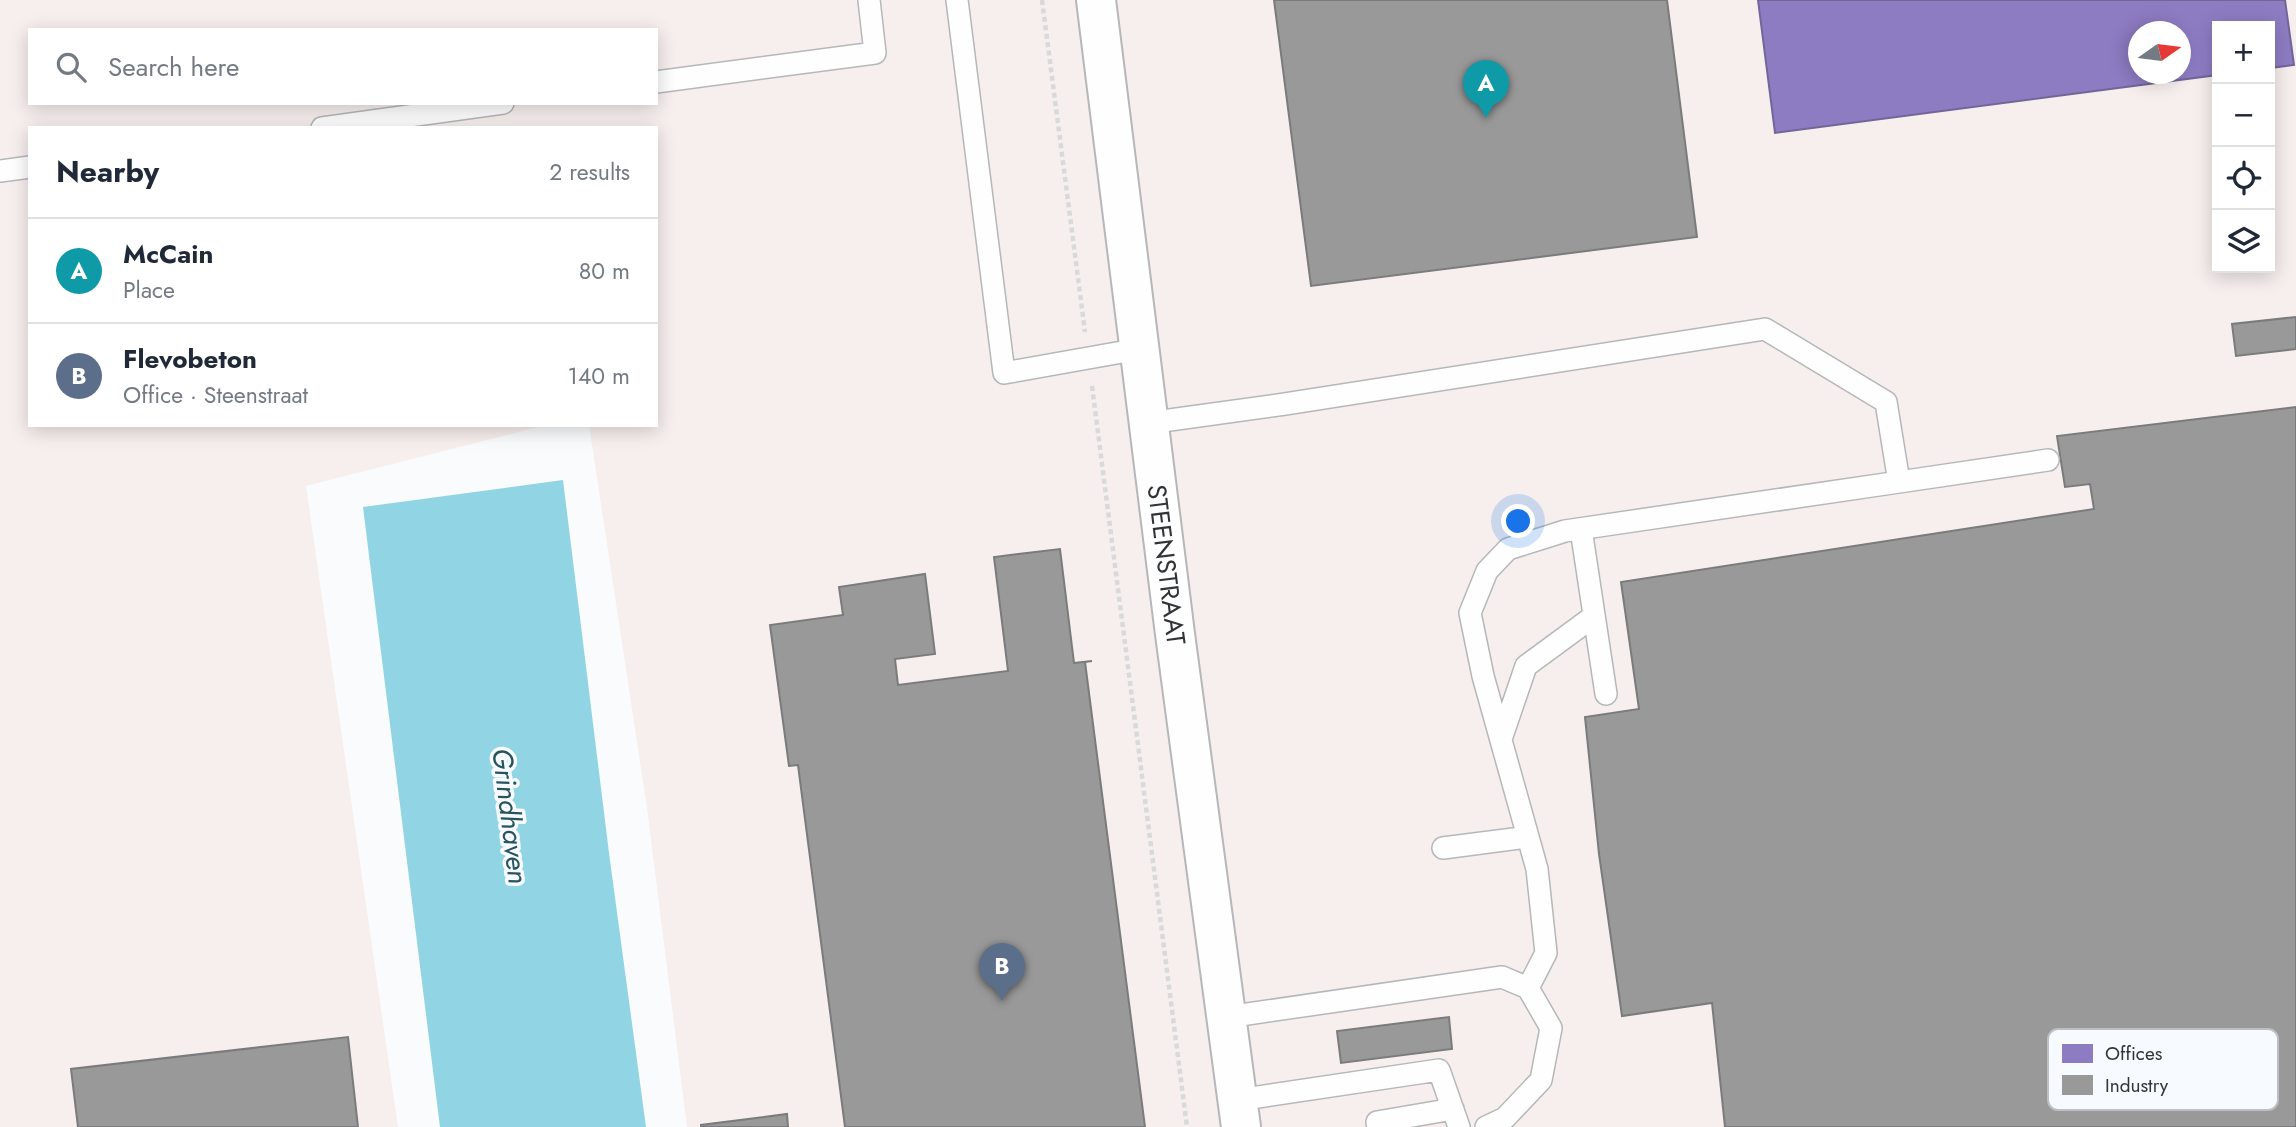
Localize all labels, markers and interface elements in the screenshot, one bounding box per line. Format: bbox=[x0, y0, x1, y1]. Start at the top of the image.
north arrow bbox=[2128, 21, 2191, 84]
map controls bbox=[2212, 21, 2275, 273]
button: + bbox=[2212, 21, 2275, 84]
search box bbox=[28, 28, 658, 105]
icon: search bbox=[52, 48, 90, 86]
text: Search here bbox=[108, 48, 240, 86]
pin: A bbox=[1463, 60, 1509, 118]
button: − bbox=[2212, 84, 2275, 147]
button: locate bbox=[2212, 147, 2275, 210]
text: Nearby bbox=[56, 150, 159, 193]
text: 2 results bbox=[549, 155, 630, 189]
button: layers bbox=[2212, 210, 2275, 273]
text: McCain bbox=[123, 235, 213, 273]
text: A bbox=[71, 254, 87, 288]
text: 80 m bbox=[579, 254, 630, 288]
text: Place bbox=[123, 273, 175, 307]
text: Flevobeton bbox=[123, 340, 257, 378]
text: B bbox=[71, 359, 87, 393]
text: 140 m bbox=[568, 359, 630, 393]
text: Office · Steenstraat bbox=[123, 378, 308, 412]
street label: STEENSTRAAT bbox=[1138, 482, 1195, 647]
your location bbox=[1501, 504, 1535, 538]
water label: Grindhaven bbox=[481, 746, 539, 886]
pin: B bbox=[979, 943, 1025, 1001]
legend bbox=[2048, 1029, 2278, 1110]
text: Offices bbox=[2105, 1040, 2163, 1067]
text: Industry bbox=[2105, 1072, 2169, 1099]

